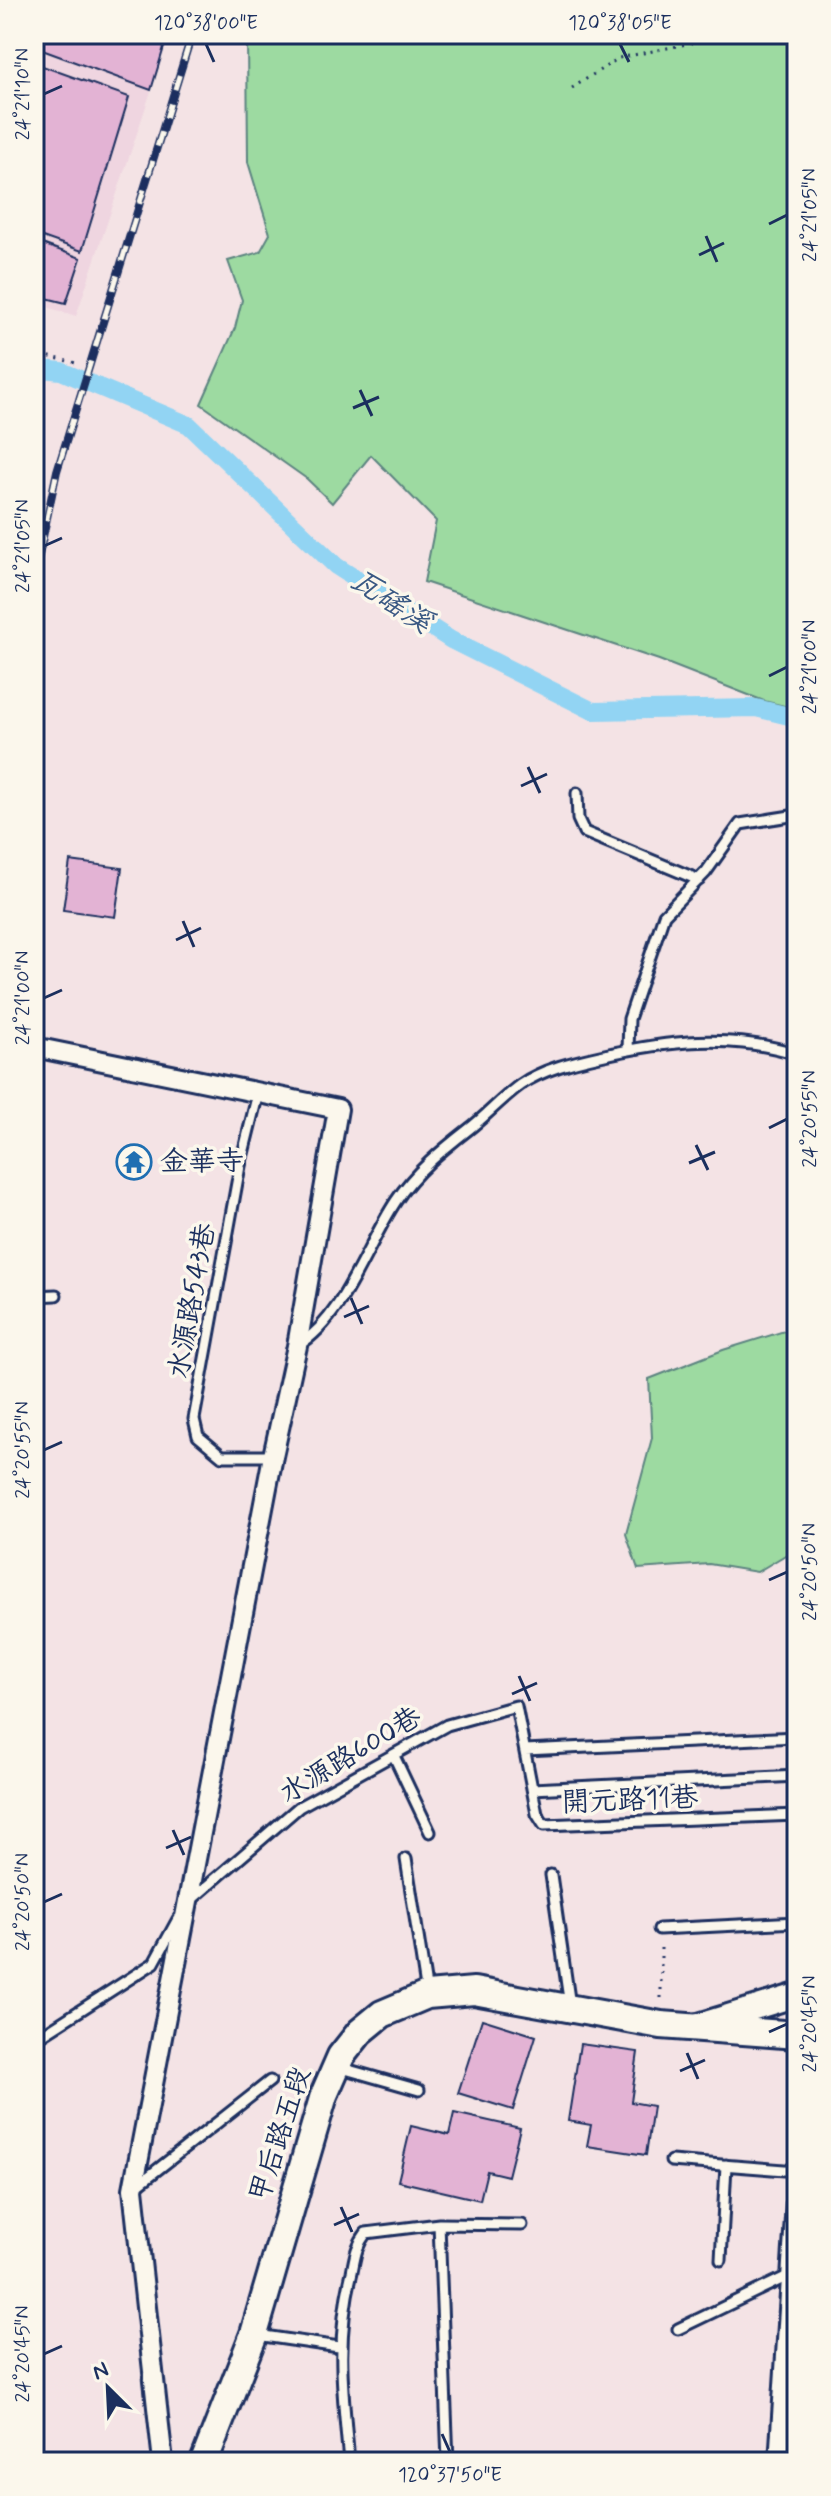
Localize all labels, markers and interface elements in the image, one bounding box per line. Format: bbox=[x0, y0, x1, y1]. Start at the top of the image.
text: 120°38'00"E bbox=[154, 10, 258, 37]
text: 120°38'05"E bbox=[568, 10, 672, 37]
text: 24°21'10"N bbox=[10, 48, 37, 140]
text: 24°21'05"N bbox=[797, 168, 824, 262]
text: 24°21'05"N bbox=[10, 499, 37, 593]
water label: 瓦磘溪 bbox=[343, 561, 441, 644]
text: 24°21'00"N bbox=[797, 620, 824, 714]
text: 24°21'00"N bbox=[10, 951, 37, 1045]
text: 24°20'55"N bbox=[797, 1070, 824, 1168]
temple icon: 金華寺 bbox=[115, 1143, 153, 1181]
place label: 金華寺 bbox=[160, 1144, 244, 1181]
street label: 水源路543巷 bbox=[161, 1219, 225, 1382]
text: 24°20'55"N bbox=[10, 1401, 37, 1499]
text: 24°20'50"N bbox=[797, 1523, 824, 1621]
street label: 水源路600巷 bbox=[273, 1699, 430, 1813]
street label: 開元路11巷 bbox=[561, 1780, 700, 1822]
text: 24°20'50"N bbox=[10, 1853, 37, 1951]
text: 24°20'45"N bbox=[797, 1975, 824, 2073]
street label: 甲后路五段 bbox=[242, 2063, 320, 2207]
text: 24°20'45"N bbox=[10, 2305, 37, 2403]
north arrow bbox=[68, 2348, 148, 2428]
text: N bbox=[88, 2356, 113, 2387]
text: 120°37'50"E bbox=[398, 2462, 502, 2489]

